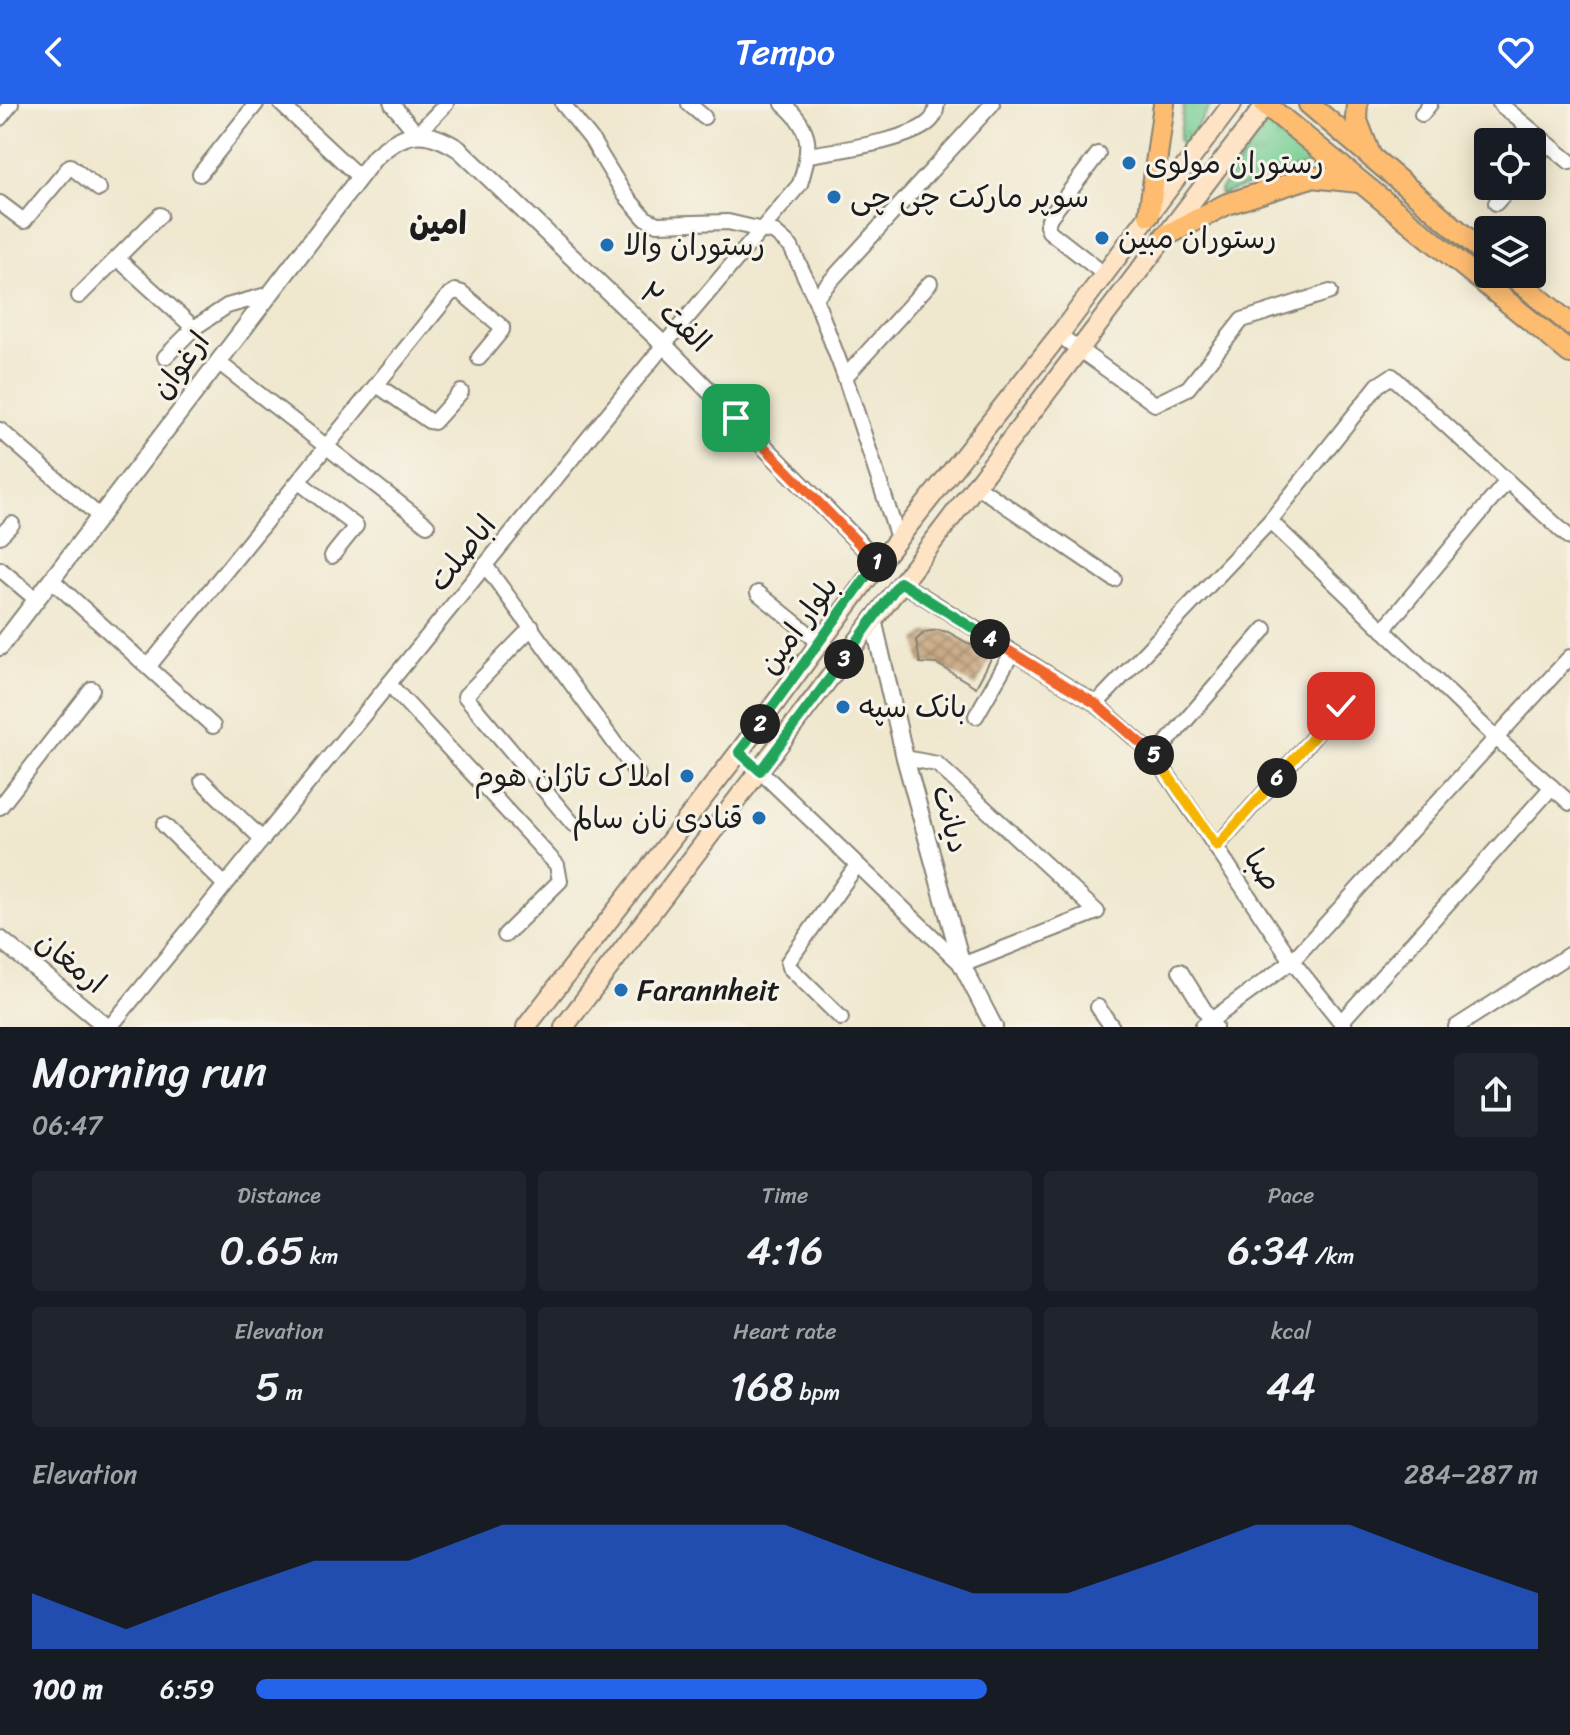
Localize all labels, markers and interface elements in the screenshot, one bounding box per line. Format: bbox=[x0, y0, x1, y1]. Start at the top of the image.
text: Tempo bbox=[735, 20, 835, 84]
icon: back bbox=[32, 30, 76, 74]
icon: heart bbox=[1494, 30, 1538, 74]
map controls bbox=[1474, 128, 1546, 288]
button: locate bbox=[1474, 128, 1546, 200]
place label: رستوران مولوی bbox=[1145, 136, 1324, 190]
marker: رستوران مولوی bbox=[1120, 154, 1138, 172]
place label: سوپر مارکت چی چی bbox=[850, 170, 1089, 224]
marker: سوپر مارکت چی چی bbox=[825, 188, 843, 206]
district label: امین bbox=[409, 195, 467, 252]
place label: رستوران مبین bbox=[1118, 211, 1277, 265]
button: layers bbox=[1474, 216, 1546, 288]
place label: رستوران والا bbox=[623, 218, 765, 272]
marker: رستوران مبین bbox=[1093, 229, 1111, 247]
marker: رستوران والا bbox=[598, 236, 616, 254]
street label: الفت ۲ bbox=[626, 268, 724, 366]
street label: ارغوان bbox=[136, 319, 224, 411]
pin bbox=[702, 384, 770, 452]
icon: arrive bbox=[714, 396, 758, 440]
street label: اباصلت bbox=[413, 502, 511, 604]
pin: 1 bbox=[857, 542, 897, 582]
text: 1 bbox=[872, 542, 882, 581]
street label: بلوار امین bbox=[743, 564, 853, 686]
pin: 4 bbox=[970, 619, 1010, 659]
text: 4 bbox=[983, 619, 997, 658]
pin: 3 bbox=[824, 639, 864, 679]
text: 3 bbox=[838, 639, 850, 678]
pin bbox=[1307, 672, 1375, 740]
place label: بانک سپه bbox=[859, 680, 967, 734]
icon: check bbox=[1319, 684, 1363, 728]
marker: بانک سپه bbox=[834, 698, 852, 716]
pin: 2 bbox=[740, 704, 780, 744]
text: 2 bbox=[754, 704, 766, 743]
pin: 5 bbox=[1134, 735, 1174, 775]
text: 5 bbox=[1147, 735, 1161, 774]
place label: املاک تاژان هوم bbox=[474, 749, 671, 803]
pin: 6 bbox=[1257, 758, 1297, 798]
text: 6 bbox=[1271, 758, 1283, 797]
marker: املاک تاژان هوم bbox=[678, 767, 696, 785]
street label: دیانت bbox=[916, 779, 986, 859]
place label: قنادی نان سالم bbox=[572, 791, 743, 845]
marker: قنادی نان سالم bbox=[750, 809, 768, 827]
street label: صبا bbox=[1229, 837, 1297, 903]
street label: ارمغان bbox=[23, 916, 119, 1008]
place label: Farannheit bbox=[637, 963, 780, 1017]
marker: Farannheit bbox=[612, 981, 630, 999]
text: Morning run bbox=[32, 1033, 267, 1111]
button: share bbox=[1454, 1053, 1538, 1137]
text: 06:47 bbox=[32, 1102, 102, 1148]
text: Distance bbox=[237, 1176, 321, 1215]
text: Time bbox=[762, 1176, 808, 1215]
text: Pace bbox=[1268, 1176, 1314, 1215]
text: 0.65 bbox=[220, 1215, 304, 1286]
text: 4:16 bbox=[747, 1215, 823, 1286]
text: 6:34 bbox=[1228, 1215, 1309, 1286]
text: km bbox=[304, 1237, 338, 1276]
text: /km bbox=[1309, 1237, 1354, 1276]
text: Elevation bbox=[234, 1312, 324, 1351]
text: Heart rate bbox=[733, 1312, 837, 1351]
text: kcal bbox=[1271, 1312, 1311, 1351]
text: 5 bbox=[255, 1351, 280, 1422]
text: 168 bbox=[730, 1351, 794, 1422]
text: 44 bbox=[1266, 1351, 1316, 1422]
text: m bbox=[280, 1373, 303, 1412]
text: bpm bbox=[794, 1373, 840, 1412]
text: Elevation bbox=[32, 1451, 137, 1497]
text: 284–287 m bbox=[1404, 1451, 1538, 1497]
text: 100 m bbox=[32, 1666, 103, 1712]
text: 6:59 bbox=[160, 1666, 214, 1712]

